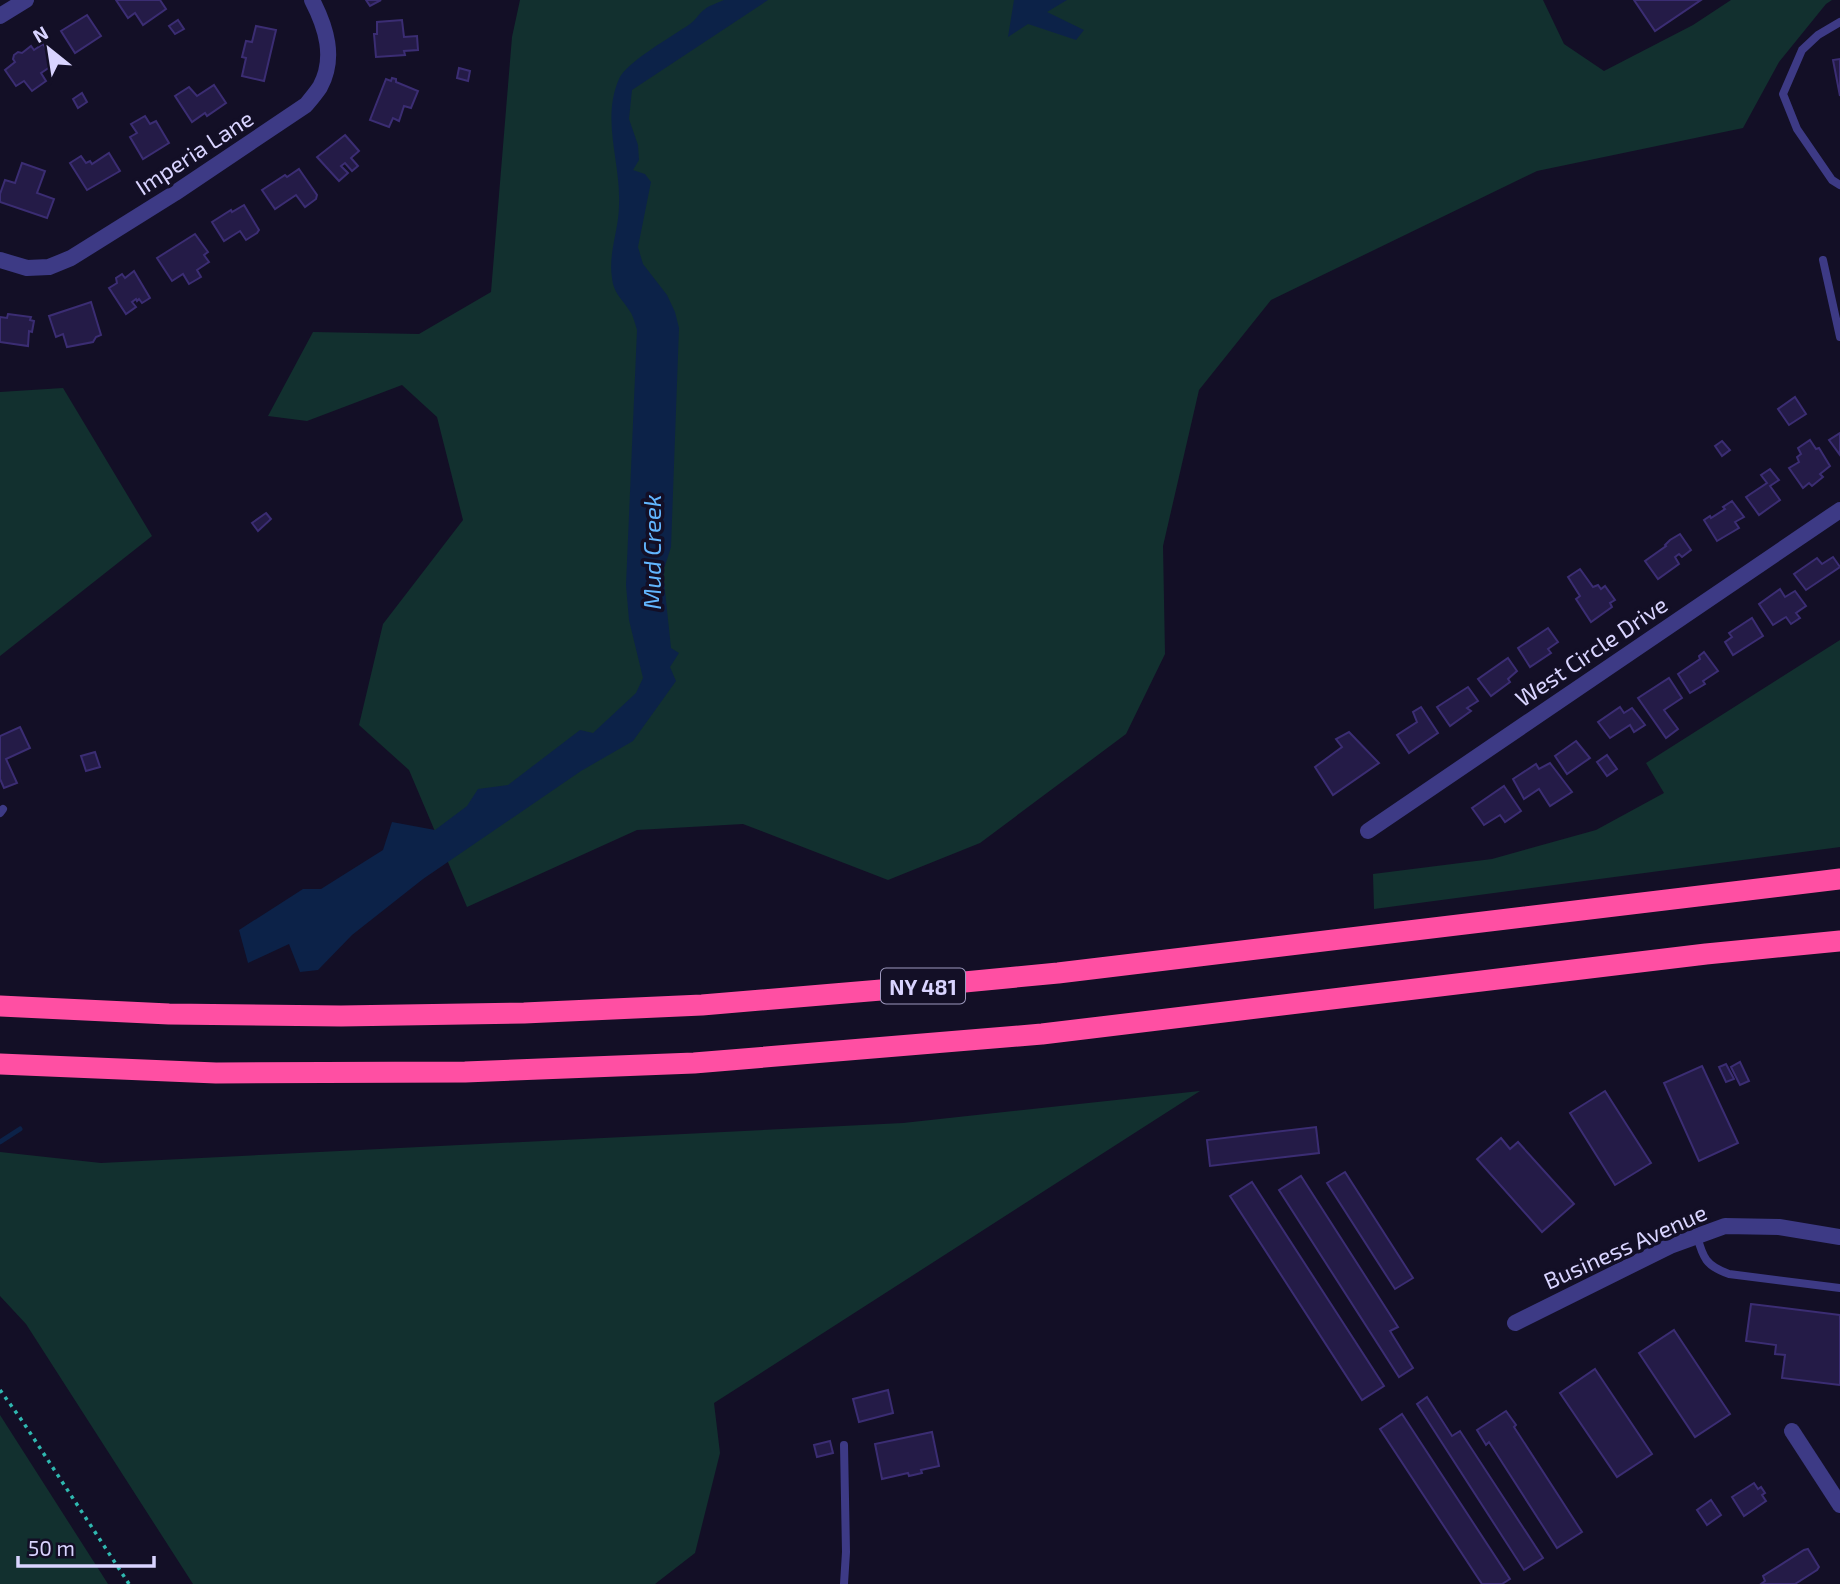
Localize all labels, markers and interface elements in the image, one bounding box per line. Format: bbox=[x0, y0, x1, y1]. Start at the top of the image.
north arrow bbox=[14, 14, 84, 84]
text: N bbox=[29, 20, 52, 47]
street label: Imperia Lane bbox=[130, 104, 258, 200]
water label: Mud Creek bbox=[637, 495, 666, 609]
street label: West Circle Drive bbox=[1510, 590, 1672, 712]
road number: NY 481 bbox=[881, 968, 965, 1004]
street label: Business Avenue bbox=[1539, 1198, 1711, 1294]
scale bar bbox=[18, 1524, 154, 1568]
text: 50 m bbox=[28, 1535, 75, 1560]

